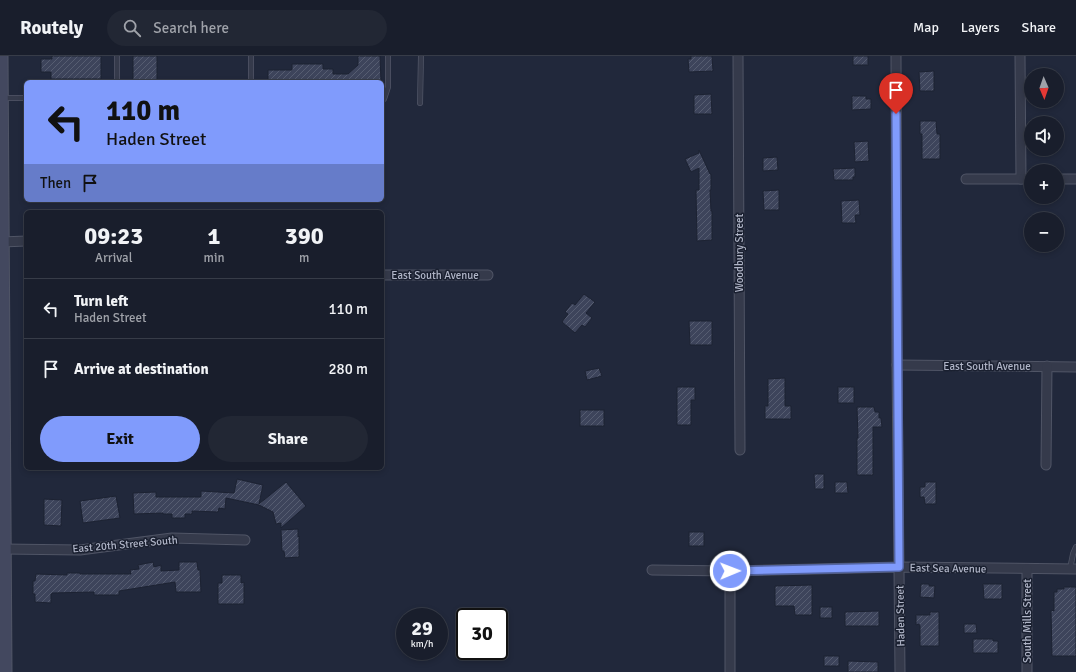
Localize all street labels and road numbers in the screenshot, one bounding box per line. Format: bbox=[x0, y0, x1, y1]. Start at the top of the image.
street label: Woodbury Street bbox=[733, 214, 746, 292]
street label: East South Avenue bbox=[391, 269, 479, 282]
street label: East South Avenue bbox=[943, 360, 1031, 373]
street label: East 20th Street South bbox=[72, 533, 178, 556]
street label: East Sea Avenue bbox=[909, 561, 987, 576]
street label: South Mills Street bbox=[1021, 579, 1034, 663]
street label: Haden Street bbox=[893, 585, 908, 647]

